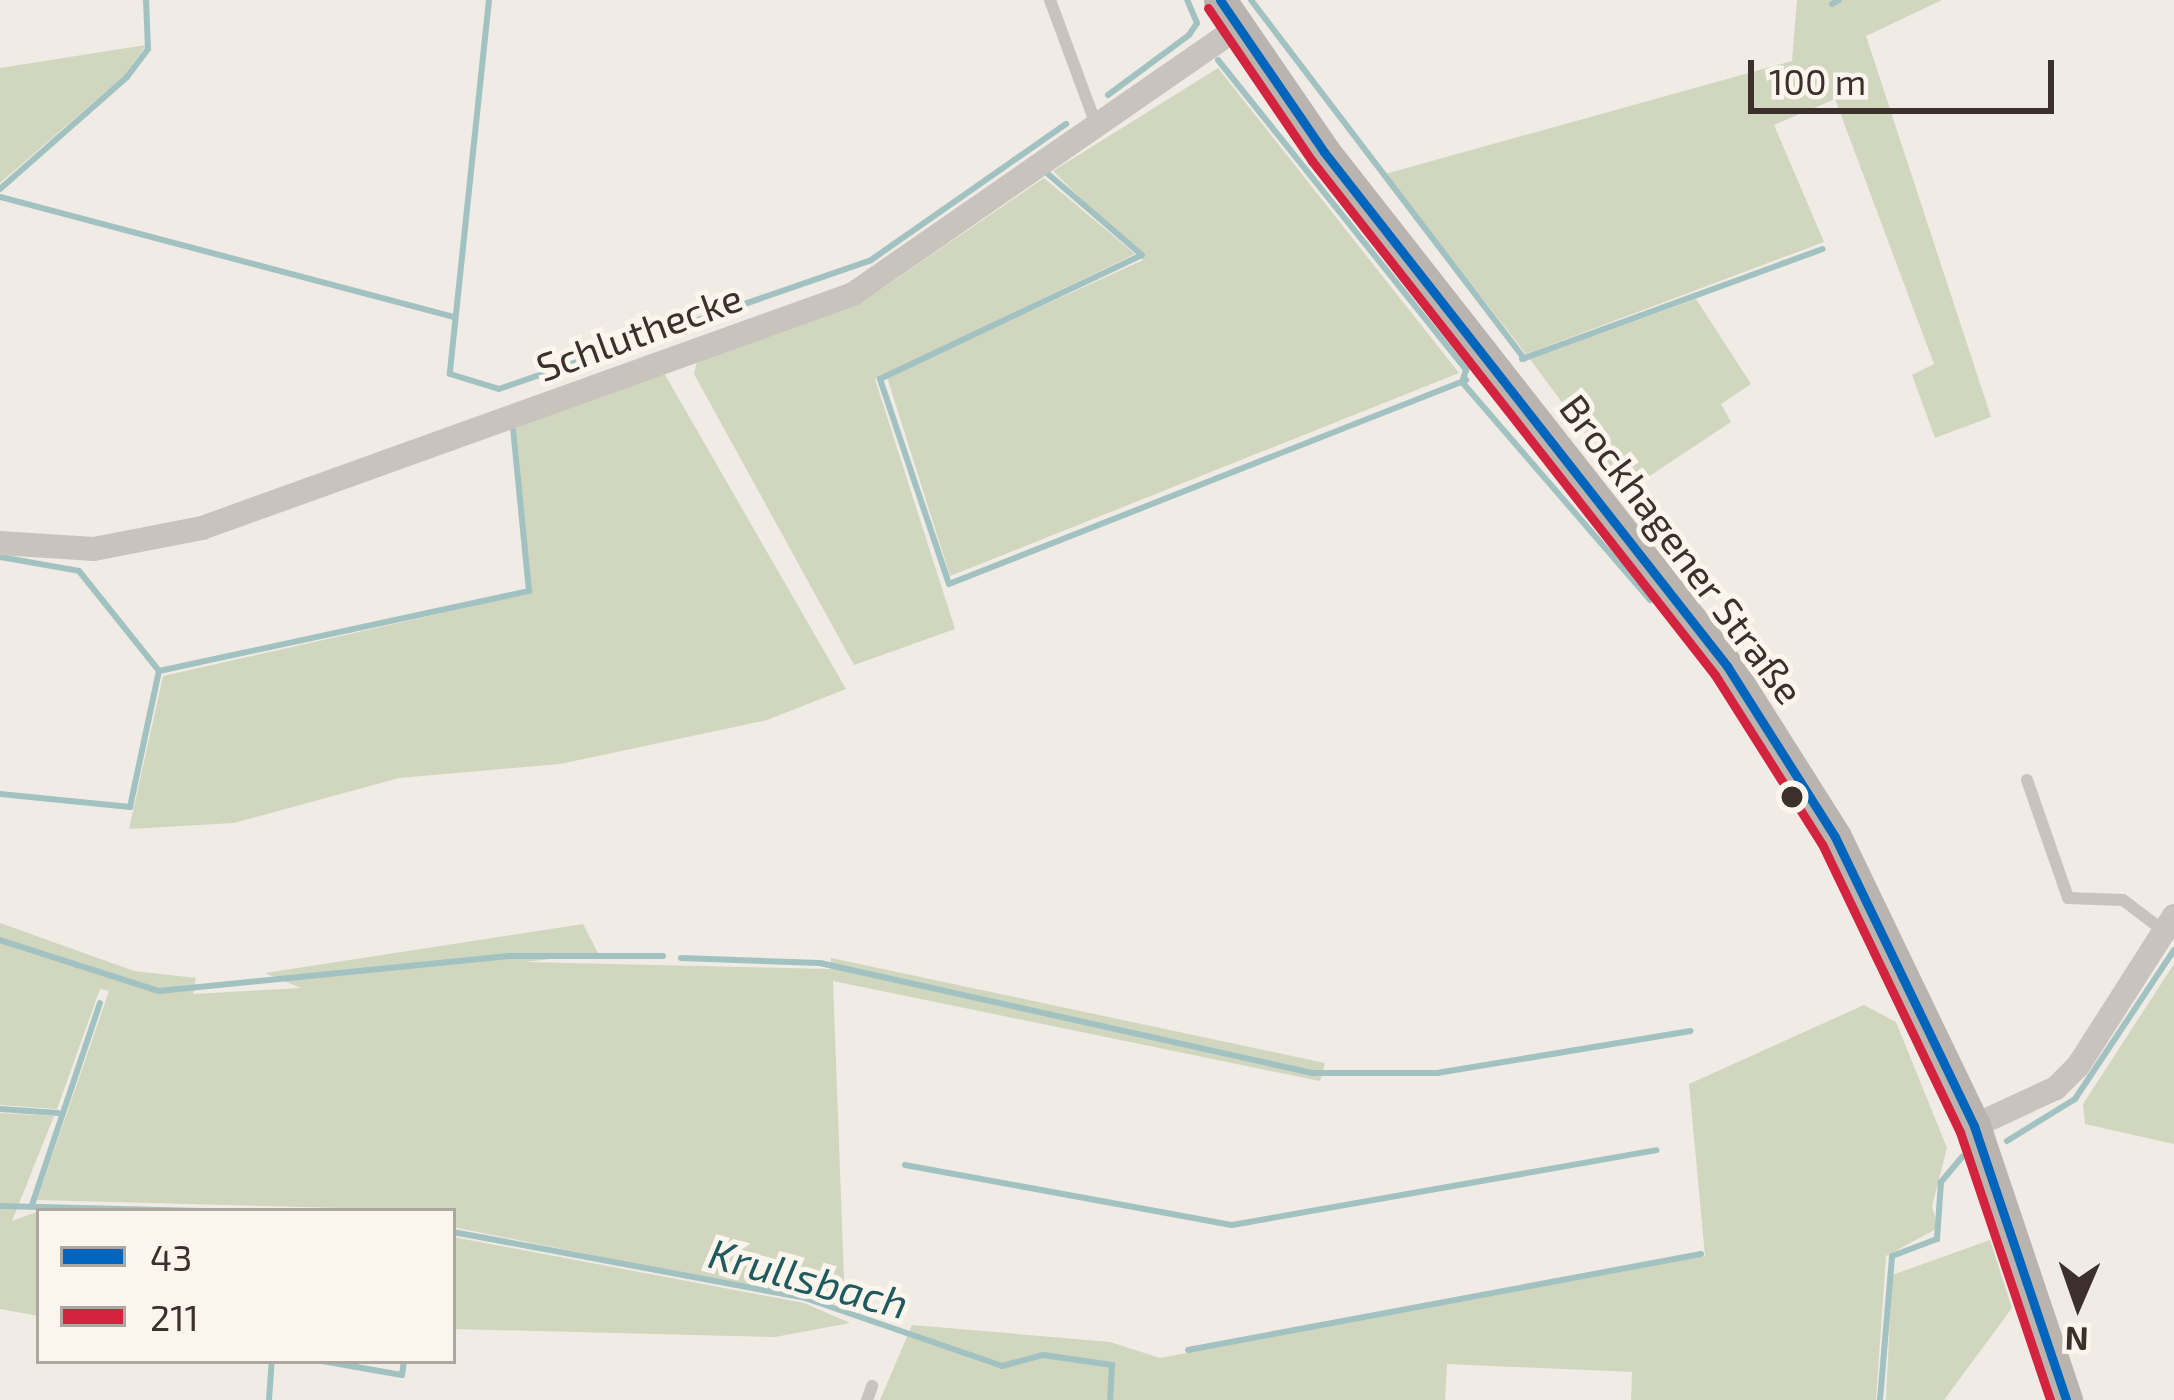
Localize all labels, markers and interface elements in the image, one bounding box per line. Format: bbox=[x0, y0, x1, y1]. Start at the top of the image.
scale bar bbox=[1754, 36, 2060, 110]
text: 100 m bbox=[1769, 59, 1866, 102]
street label: Schluthecke bbox=[530, 273, 748, 391]
street label: Brockhagener Straße bbox=[1550, 385, 1814, 713]
unlabelled marker bbox=[1781, 786, 1803, 808]
legend bbox=[36, 1208, 456, 1364]
water label: Krullsbach bbox=[704, 1226, 914, 1328]
text: 43 bbox=[150, 1235, 192, 1278]
north arrow bbox=[2018, 1244, 2138, 1364]
text: 211 bbox=[150, 1295, 199, 1338]
text: N bbox=[2064, 1320, 2089, 1360]

